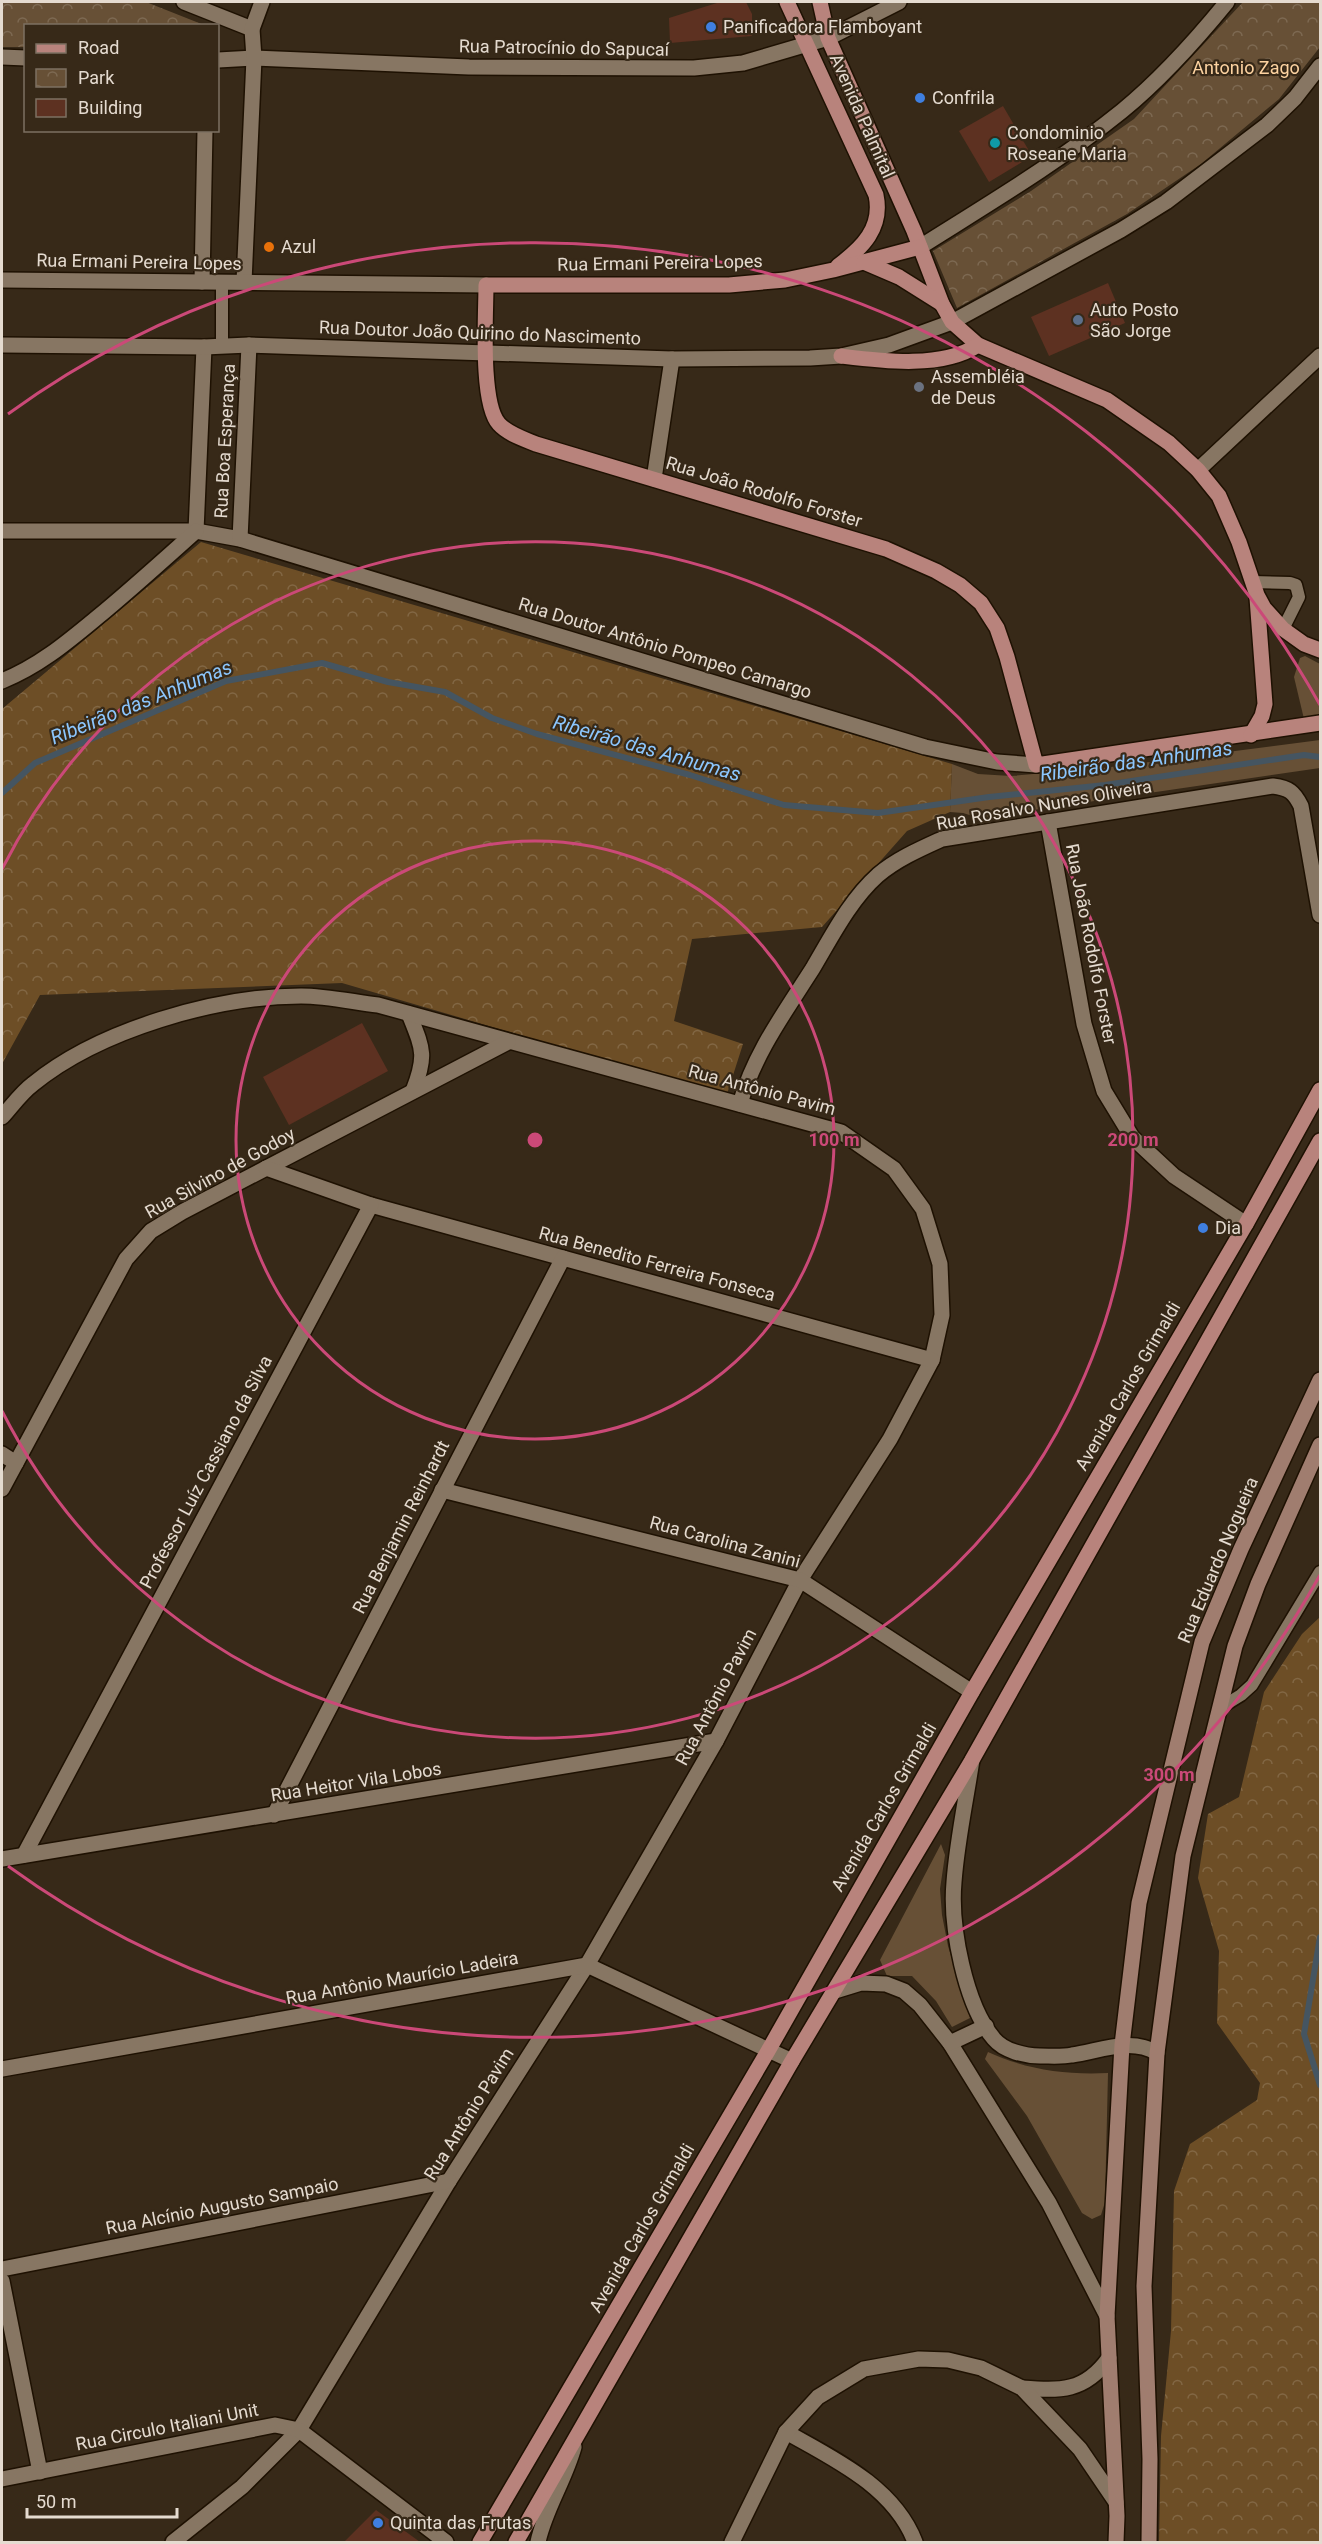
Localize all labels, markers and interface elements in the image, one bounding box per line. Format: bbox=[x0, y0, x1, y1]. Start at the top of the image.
place label: Panificadora Flamboyant bbox=[723, 16, 922, 37]
marker: Panificadora Flamboyant bbox=[704, 20, 718, 34]
legend bbox=[24, 24, 219, 132]
street label: Rua Patrocínio do Sapucaí bbox=[459, 35, 670, 60]
text: Road bbox=[78, 37, 119, 58]
street label: Avenida Palmital bbox=[826, 50, 899, 181]
park label: Antonio Zago bbox=[1192, 57, 1300, 78]
text: Park bbox=[78, 67, 115, 88]
place label: Confrila bbox=[932, 87, 995, 108]
marker: Confrila bbox=[913, 91, 927, 105]
text: Building bbox=[78, 97, 142, 118]
place label: Condominio Roseane Maria bbox=[1007, 122, 1127, 164]
marker: Condominio Roseane Maria bbox=[988, 136, 1002, 150]
place label: Azul bbox=[281, 236, 316, 257]
marker: Azul bbox=[262, 240, 276, 254]
street label: Rua Ermani Pereira Lopes bbox=[36, 249, 242, 274]
street label: Rua Ermani Pereira Lopes bbox=[557, 250, 763, 275]
place label: Auto Posto São Jorge bbox=[1090, 299, 1179, 341]
marker: Auto Posto São Jorge bbox=[1071, 313, 1085, 327]
street label: Rua Doutor João Quirino do Nascimento bbox=[319, 316, 641, 349]
street label: Rua Boa Esperança bbox=[210, 363, 239, 519]
place label: Assembléia de Deus bbox=[931, 366, 1025, 408]
marker: Assembléia de Deus bbox=[912, 380, 926, 394]
street label: Rua João Rodolfo Forster bbox=[663, 452, 865, 531]
street label: Rua Doutor Antônio Pompeo Camargo bbox=[516, 593, 814, 702]
water label: Ribeirão das Anhumas bbox=[47, 655, 235, 749]
water label: Ribeirão das Anhumas bbox=[550, 710, 744, 786]
water label: Ribeirão das Anhumas bbox=[1038, 736, 1234, 786]
street label: Rua Rosalvo Nunes Oliveira bbox=[934, 775, 1153, 834]
street label: Rua João Rodolfo Forster bbox=[1062, 842, 1121, 1046]
street label: Rua Antônio Pavim bbox=[686, 1060, 838, 1119]
street label: Rua Silvino de Godoy bbox=[141, 1122, 299, 1222]
text: 100 m bbox=[808, 1129, 860, 1150]
text: 200 m bbox=[1107, 1129, 1159, 1150]
centre of rings bbox=[525, 1130, 545, 1150]
place label: Dia bbox=[1215, 1217, 1241, 1238]
marker: Dia bbox=[1196, 1221, 1210, 1235]
street label: Rua Benedito Ferreira Fonseca bbox=[537, 1222, 778, 1305]
street label: Avenida Carlos Grimaldi bbox=[1071, 1298, 1185, 1474]
street label: Professor Luíz Cassiano da Silva bbox=[135, 1352, 276, 1592]
street label: Rua Benjamin Reinhardt bbox=[348, 1437, 453, 1617]
street label: Rua Eduardo Nogueira bbox=[1173, 1473, 1262, 1646]
street label: Rua Carolina Zanini bbox=[647, 1511, 803, 1572]
street label: Rua Antônio Pavim bbox=[671, 1625, 760, 1769]
street label: Avenida Carlos Grimaldi bbox=[827, 1719, 941, 1895]
street label: Rua Heitor Vila Lobos bbox=[269, 1758, 443, 1805]
text: 300 m bbox=[1143, 1764, 1195, 1785]
street label: Rua Antônio Maurício Ladeira bbox=[284, 1947, 520, 2008]
street label: Rua Antônio Pavim bbox=[419, 2044, 518, 2184]
street label: Avenida Carlos Grimaldi bbox=[585, 2140, 699, 2316]
street label: Rua Alcínio Augusto Sampaio bbox=[104, 2173, 340, 2238]
street label: Rua Circulo Italiani Unit bbox=[74, 2398, 260, 2455]
scale bar bbox=[27, 2481, 177, 2519]
text: 50 m bbox=[36, 2491, 76, 2512]
place label: Quinta das Frutas bbox=[390, 2512, 531, 2533]
marker: Quinta das Frutas bbox=[371, 2516, 385, 2530]

